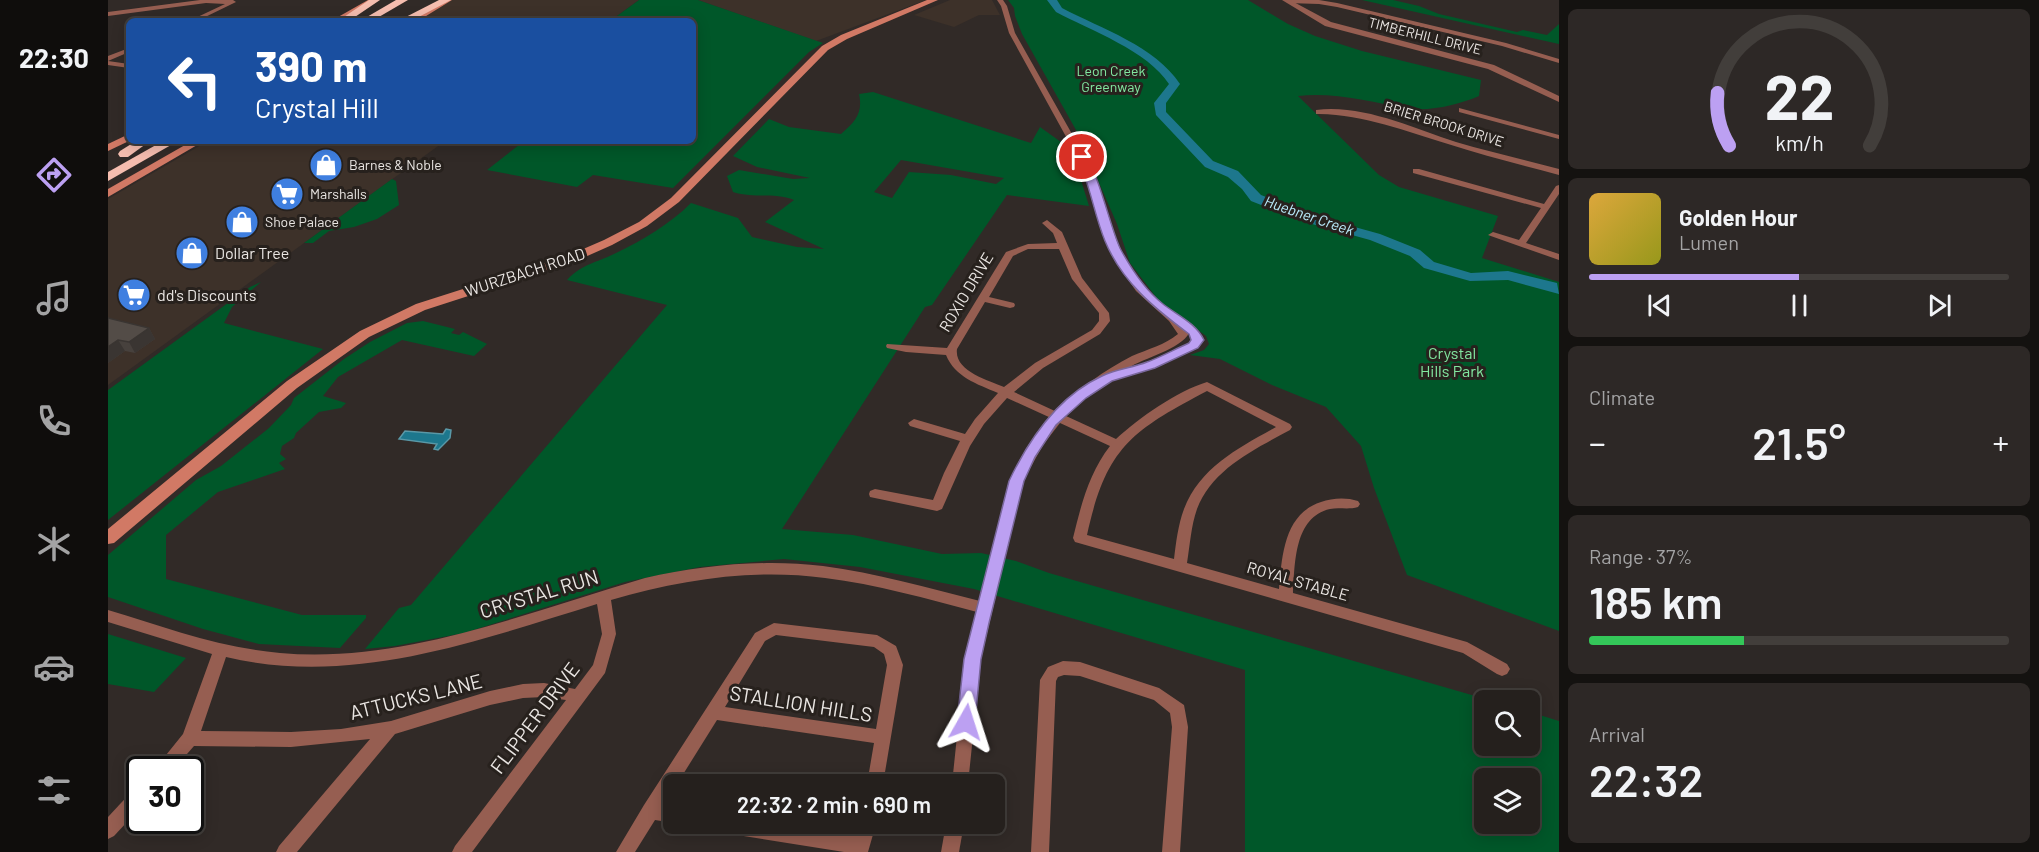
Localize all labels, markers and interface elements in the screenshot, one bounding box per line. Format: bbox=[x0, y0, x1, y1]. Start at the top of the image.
street label: TIMBERHILL DRIVE bbox=[1367, 13, 1484, 58]
text: 390 m bbox=[255, 40, 367, 90]
text: 22:30 bbox=[19, 41, 89, 73]
icon: left bbox=[156, 42, 234, 120]
text: 22 bbox=[1764, 58, 1834, 132]
park label: Leon Creek Greenway bbox=[1077, 62, 1145, 95]
text: Crystal Hill bbox=[255, 91, 379, 123]
street label: BRIER BROOK DRIVE bbox=[1382, 97, 1506, 150]
text: km/h bbox=[1775, 130, 1823, 155]
pin bbox=[1056, 131, 1107, 182]
icon: arrive bbox=[1065, 140, 1098, 173]
shop icon: Barnes & Noble bbox=[308, 147, 344, 183]
icon: directions bbox=[33, 154, 75, 196]
place label: Barnes & Noble bbox=[349, 156, 442, 173]
supermarket icon: Marshalls bbox=[269, 176, 305, 212]
place label: Marshalls bbox=[310, 185, 367, 202]
water label: Huebner Creek bbox=[1262, 191, 1357, 239]
shop icon: Shoe Palace bbox=[224, 204, 260, 240]
text: Golden Hour bbox=[1679, 204, 1797, 230]
place label: Shoe Palace bbox=[265, 213, 339, 230]
text: Lumen bbox=[1679, 230, 1739, 254]
shop icon: Dollar Tree bbox=[174, 235, 210, 271]
place label: Dollar Tree bbox=[215, 243, 289, 262]
street label: WURZBACH ROAD bbox=[463, 243, 587, 300]
street label: ROXIO DRIVE bbox=[934, 249, 997, 335]
icon: music bbox=[33, 277, 75, 319]
supermarket icon: dd's Discounts bbox=[116, 277, 152, 313]
place label: dd's Discounts bbox=[157, 285, 256, 304]
icon: previous bbox=[1643, 289, 1676, 322]
icon: pause bbox=[1783, 289, 1816, 322]
icon: next bbox=[1923, 289, 1956, 322]
park label: Crystal Hills Park bbox=[1420, 343, 1484, 380]
text: Climate bbox=[1589, 385, 1655, 409]
icon: phone bbox=[33, 400, 75, 442]
text: 21.5° bbox=[1752, 415, 1846, 469]
text: − bbox=[1589, 422, 1606, 462]
text: + bbox=[1992, 422, 2009, 462]
icon: climate bbox=[33, 523, 75, 565]
text: Range · 37% bbox=[1589, 544, 1693, 568]
street label: ROYAL STABLE bbox=[1245, 557, 1351, 604]
street label: CRYSTAL RUN bbox=[476, 564, 601, 622]
text: 185 km bbox=[1589, 574, 1723, 628]
icon: car bbox=[33, 646, 75, 688]
street label: FLIPPER DRIVE bbox=[485, 657, 584, 778]
street label: ATTUCKS LANE bbox=[347, 668, 485, 724]
street label: STALLION HILLS bbox=[728, 680, 874, 726]
position arrow bbox=[934, 690, 998, 754]
map controls bbox=[1474, 690, 1540, 834]
button: search bbox=[1474, 690, 1540, 756]
text: Arrival bbox=[1589, 722, 1645, 746]
text: 22:32 bbox=[1589, 752, 1703, 806]
speed limit sign: 30 bbox=[126, 756, 204, 834]
button: layers bbox=[1474, 768, 1540, 834]
icon: filters bbox=[33, 769, 75, 811]
text: 22:32 · 2 min · 690 m bbox=[737, 791, 931, 817]

